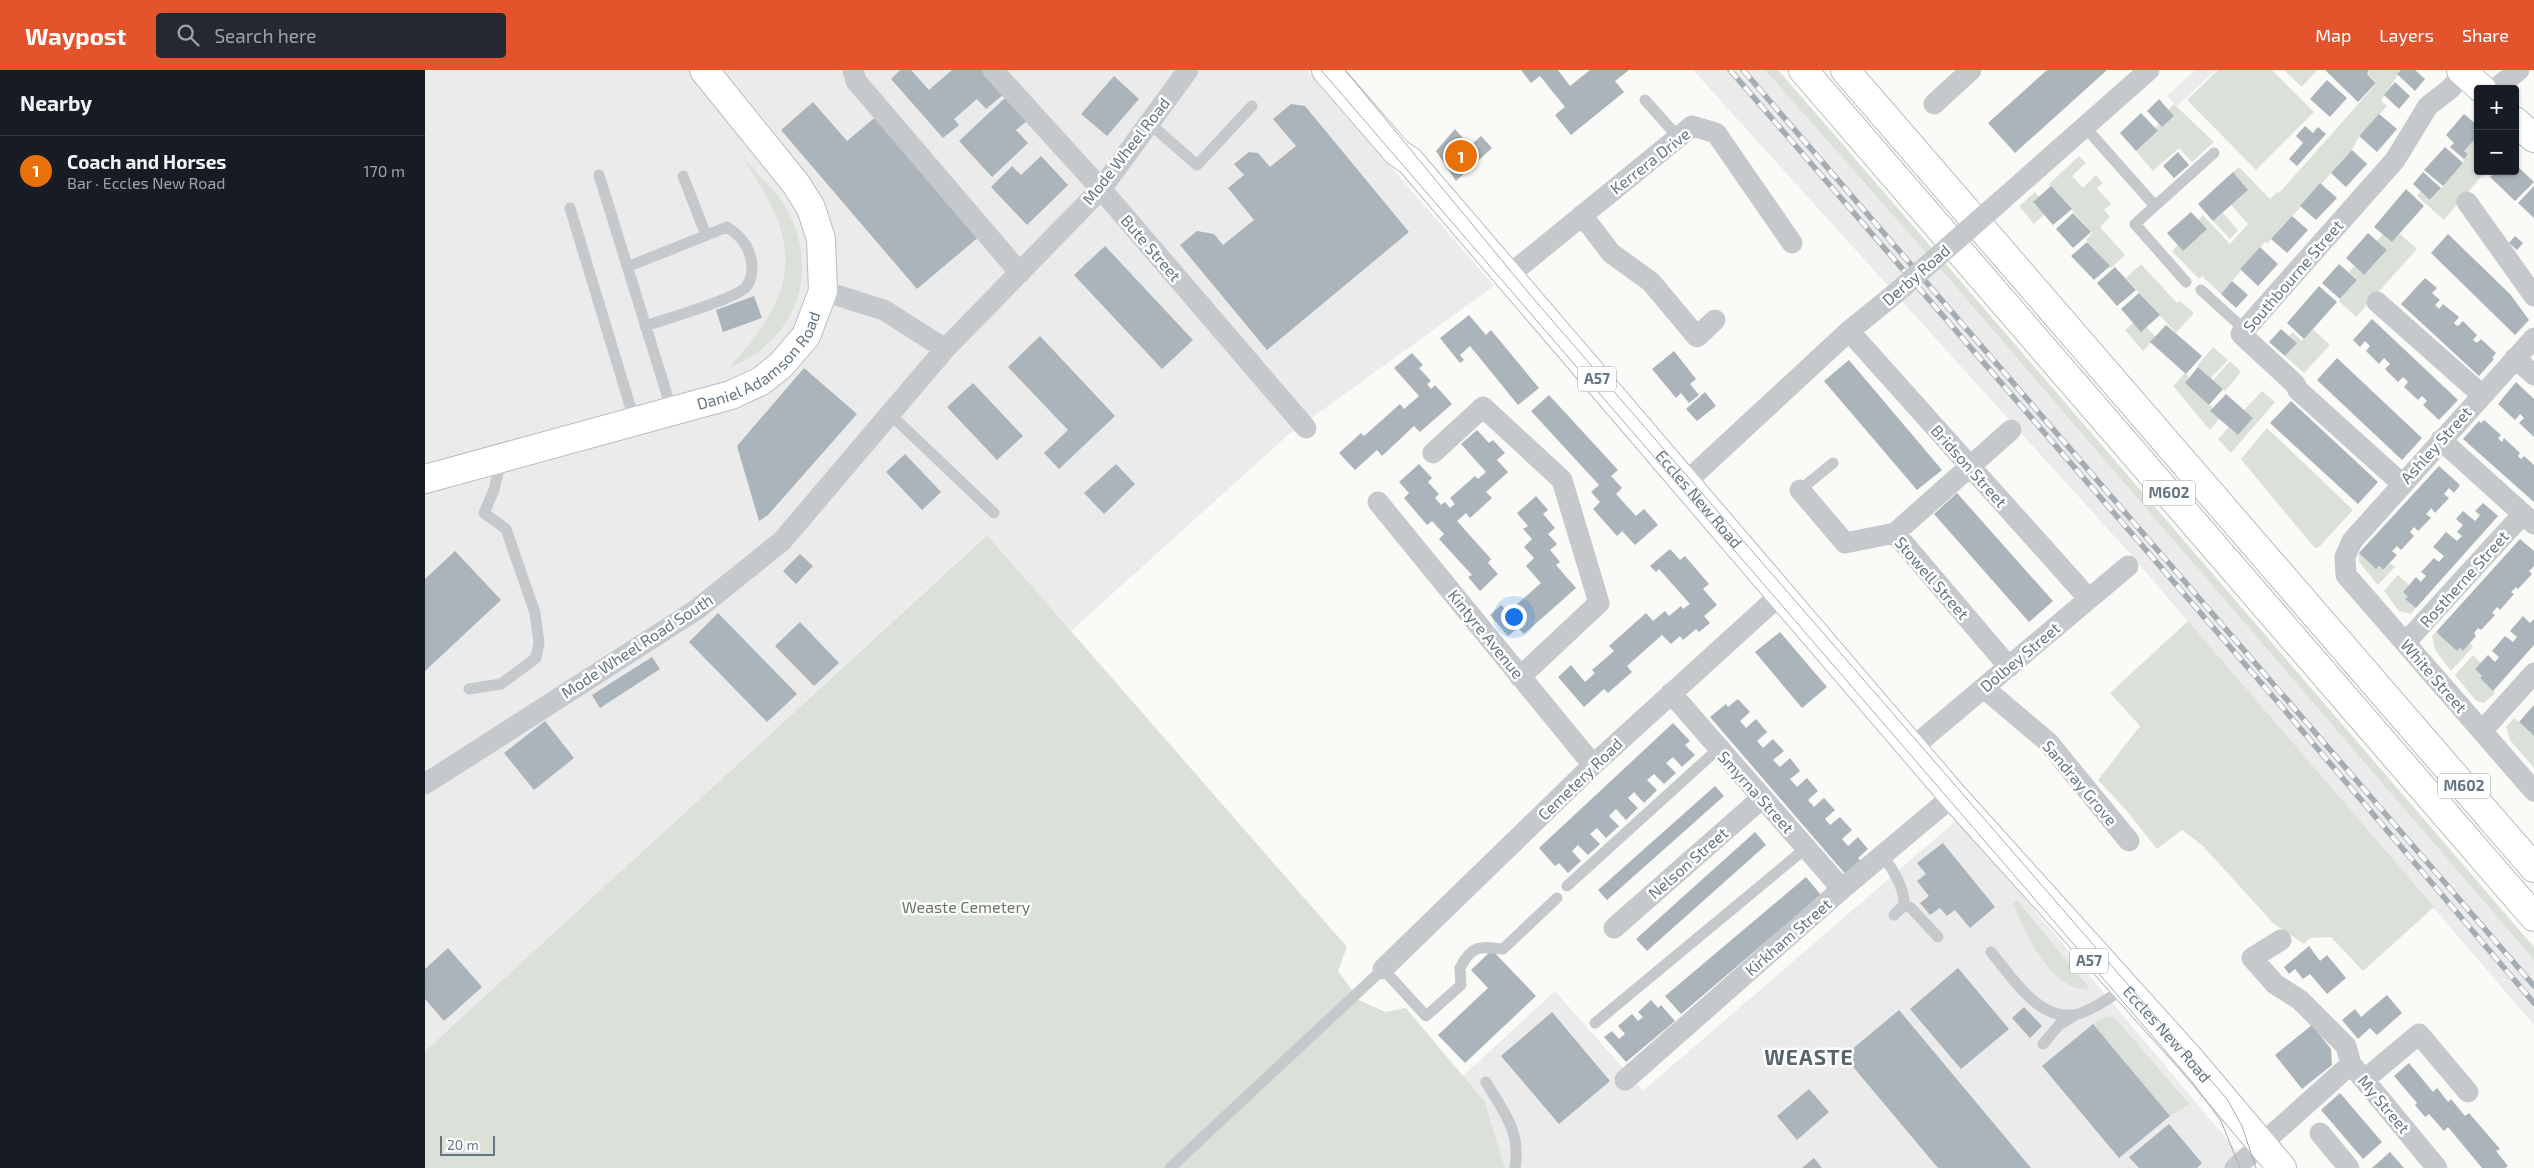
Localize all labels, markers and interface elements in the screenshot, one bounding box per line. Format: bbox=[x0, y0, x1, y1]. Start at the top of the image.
search box bbox=[156, 13, 506, 58]
text: Waypost bbox=[25, 21, 126, 50]
icon: search bbox=[174, 21, 202, 49]
text: Search here bbox=[214, 24, 317, 47]
text: Map bbox=[2315, 24, 2351, 46]
text: Layers bbox=[2379, 24, 2434, 46]
text: Share bbox=[2462, 24, 2509, 46]
map controls bbox=[2474, 85, 2519, 175]
button: + bbox=[2474, 85, 2519, 130]
text: Nearby bbox=[20, 90, 92, 115]
street label: Mode Wheel Road bbox=[1078, 93, 1173, 208]
street label: Kerrera Drive bbox=[1606, 124, 1693, 198]
button: − bbox=[2474, 130, 2519, 175]
pin: 1 bbox=[1445, 137, 1477, 175]
text: Coach and Horses bbox=[67, 150, 226, 173]
text: 1 bbox=[33, 161, 39, 180]
text: 170 m bbox=[363, 161, 405, 180]
text: Bar · Eccles New Road bbox=[67, 173, 225, 192]
street label: Bute Street bbox=[1117, 211, 1185, 285]
street label: Southbourne Street bbox=[2239, 216, 2346, 336]
street label: Derby Road bbox=[1878, 240, 1953, 309]
street label: Daniel Adamson Road bbox=[694, 309, 823, 413]
road number: A57 bbox=[1578, 366, 1616, 392]
street label: Ashley Street bbox=[2396, 402, 2475, 487]
street label: Bridson Street bbox=[1928, 421, 2011, 511]
street label: Eccles New Road bbox=[1652, 446, 1747, 552]
road number: M602 bbox=[2143, 480, 2195, 506]
street label: Rostherne Street bbox=[2415, 526, 2512, 631]
street label: Stowell Street bbox=[1891, 533, 1973, 623]
street label: Kintyre Avenue bbox=[1445, 585, 1528, 682]
street label: Mode Wheel Road South bbox=[557, 589, 716, 702]
your location bbox=[1501, 604, 1527, 630]
street label: Dolbey Street bbox=[1976, 618, 2063, 695]
street label: White Street bbox=[2397, 635, 2471, 716]
street label: Cemetery Road bbox=[1534, 734, 1626, 824]
street label: Sandray Grove bbox=[2039, 736, 2122, 829]
street label: Smyrna Street bbox=[1715, 747, 1798, 837]
road number: M602 bbox=[2438, 774, 2490, 798]
street label: Nelson Street bbox=[1644, 823, 1731, 902]
street label: Kirkham Street bbox=[1741, 894, 1835, 979]
park label: Weaste Cemetery bbox=[902, 897, 1031, 916]
road number: A57 bbox=[2070, 948, 2108, 974]
street label: Eccles New Road bbox=[2120, 982, 2215, 1086]
district label: WEASTE bbox=[1764, 1044, 1854, 1069]
street label: My Street bbox=[2355, 1071, 2414, 1137]
scale bar bbox=[440, 1133, 495, 1156]
text: 20 m bbox=[447, 1136, 479, 1153]

